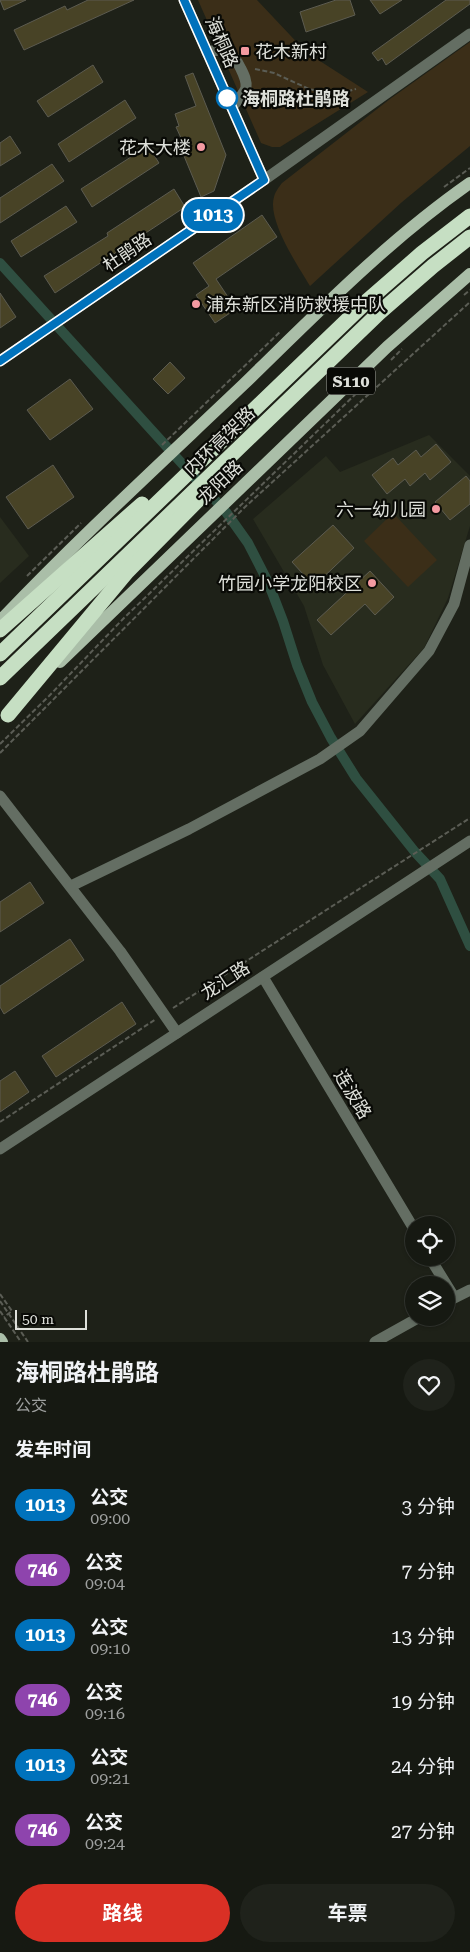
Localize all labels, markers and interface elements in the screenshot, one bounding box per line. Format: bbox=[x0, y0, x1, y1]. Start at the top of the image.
street label: 海桐路 bbox=[201, 13, 243, 71]
place label: 花木新村 bbox=[255, 41, 327, 62]
marker: 花木新村 bbox=[239, 45, 251, 57]
marker: 海桐路杜鹃路 bbox=[216, 87, 238, 109]
place label: 海桐路杜鹃路 bbox=[242, 88, 350, 109]
place label: 花木大楼 bbox=[119, 137, 191, 158]
marker: 花木大楼 bbox=[195, 141, 207, 153]
line badge: 1013 bbox=[178, 199, 248, 231]
text: 1013 bbox=[193, 204, 233, 225]
street label: 杜鹃路 bbox=[99, 228, 155, 276]
place label: 浦东新区消防救援中队 bbox=[206, 294, 386, 315]
marker: 浦东新区消防救援中队 bbox=[190, 298, 202, 310]
road number: S110 bbox=[327, 368, 375, 394]
street label: 内环高架路 bbox=[179, 402, 259, 480]
street label: 龙阳路 bbox=[193, 456, 247, 508]
place label: 六一幼儿园 bbox=[336, 499, 426, 520]
marker: 六一幼儿园 bbox=[430, 503, 442, 515]
place label: 竹园小学龙阳校区 bbox=[218, 573, 362, 594]
marker: 竹园小学龙阳校区 bbox=[366, 577, 378, 589]
street label: 龙汇路 bbox=[197, 956, 253, 1004]
street label: 连波路 bbox=[330, 1065, 376, 1123]
map controls bbox=[405, 1216, 455, 1326]
button: locate bbox=[405, 1216, 455, 1266]
button: layers bbox=[405, 1276, 455, 1326]
scale bar bbox=[15, 1307, 88, 1330]
text: 50 m bbox=[22, 1311, 54, 1327]
text: 海桐路杜鹃路 bbox=[15, 1359, 159, 1387]
button: heart bbox=[403, 1359, 455, 1411]
text: 公交 bbox=[15, 1396, 47, 1415]
text: 发车时间 bbox=[15, 1438, 91, 1461]
text: 公交 bbox=[90, 1486, 128, 1509]
text: 1013 bbox=[25, 1494, 65, 1515]
text: 3 分钟 bbox=[402, 1495, 455, 1518]
text: 09:00 bbox=[90, 1509, 130, 1528]
text: 公交 bbox=[85, 1551, 123, 1574]
text: 746 bbox=[27, 1559, 58, 1580]
text: 7 分钟 bbox=[402, 1560, 455, 1583]
text: 09:04 bbox=[85, 1574, 125, 1593]
text: 公交 bbox=[90, 1616, 128, 1639]
text: 1013 bbox=[25, 1624, 65, 1645]
text: 13 分钟 bbox=[391, 1625, 455, 1648]
text: 09:10 bbox=[90, 1639, 130, 1658]
text: 公交 bbox=[85, 1681, 123, 1704]
text: 746 bbox=[27, 1689, 58, 1710]
text: 19 分钟 bbox=[391, 1690, 455, 1713]
text: 09:16 bbox=[85, 1704, 125, 1723]
text: 公交 bbox=[90, 1746, 128, 1769]
text: 1013 bbox=[25, 1754, 65, 1775]
text: 24 分钟 bbox=[391, 1755, 455, 1778]
text: 09:21 bbox=[90, 1769, 130, 1788]
text: 公交 bbox=[85, 1811, 123, 1834]
text: 746 bbox=[27, 1819, 58, 1840]
text: 27 分钟 bbox=[391, 1820, 455, 1843]
text: 09:24 bbox=[85, 1834, 125, 1853]
button: 路线 bbox=[15, 1884, 230, 1942]
button: 车票 bbox=[240, 1884, 455, 1942]

